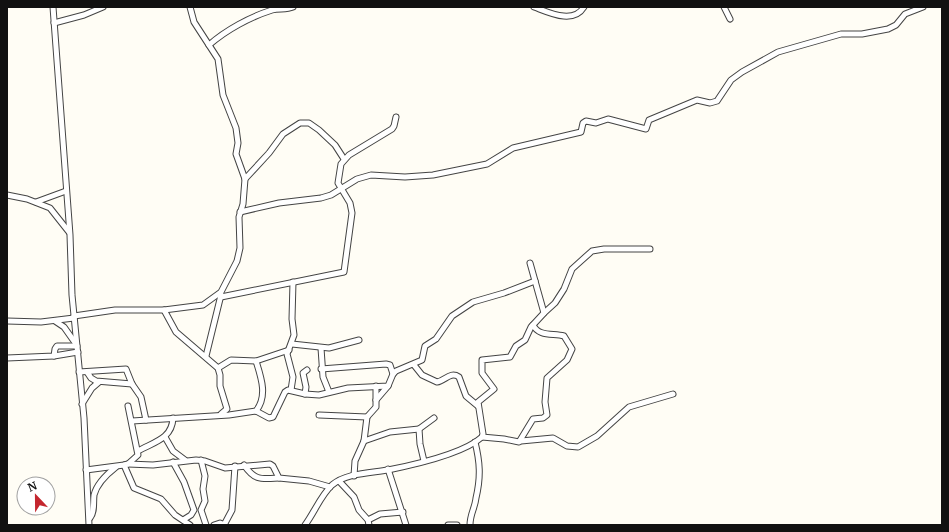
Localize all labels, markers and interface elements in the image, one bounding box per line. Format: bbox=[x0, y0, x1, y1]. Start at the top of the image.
north arrow bbox=[16, 476, 56, 516]
text: N bbox=[26, 478, 39, 495]

